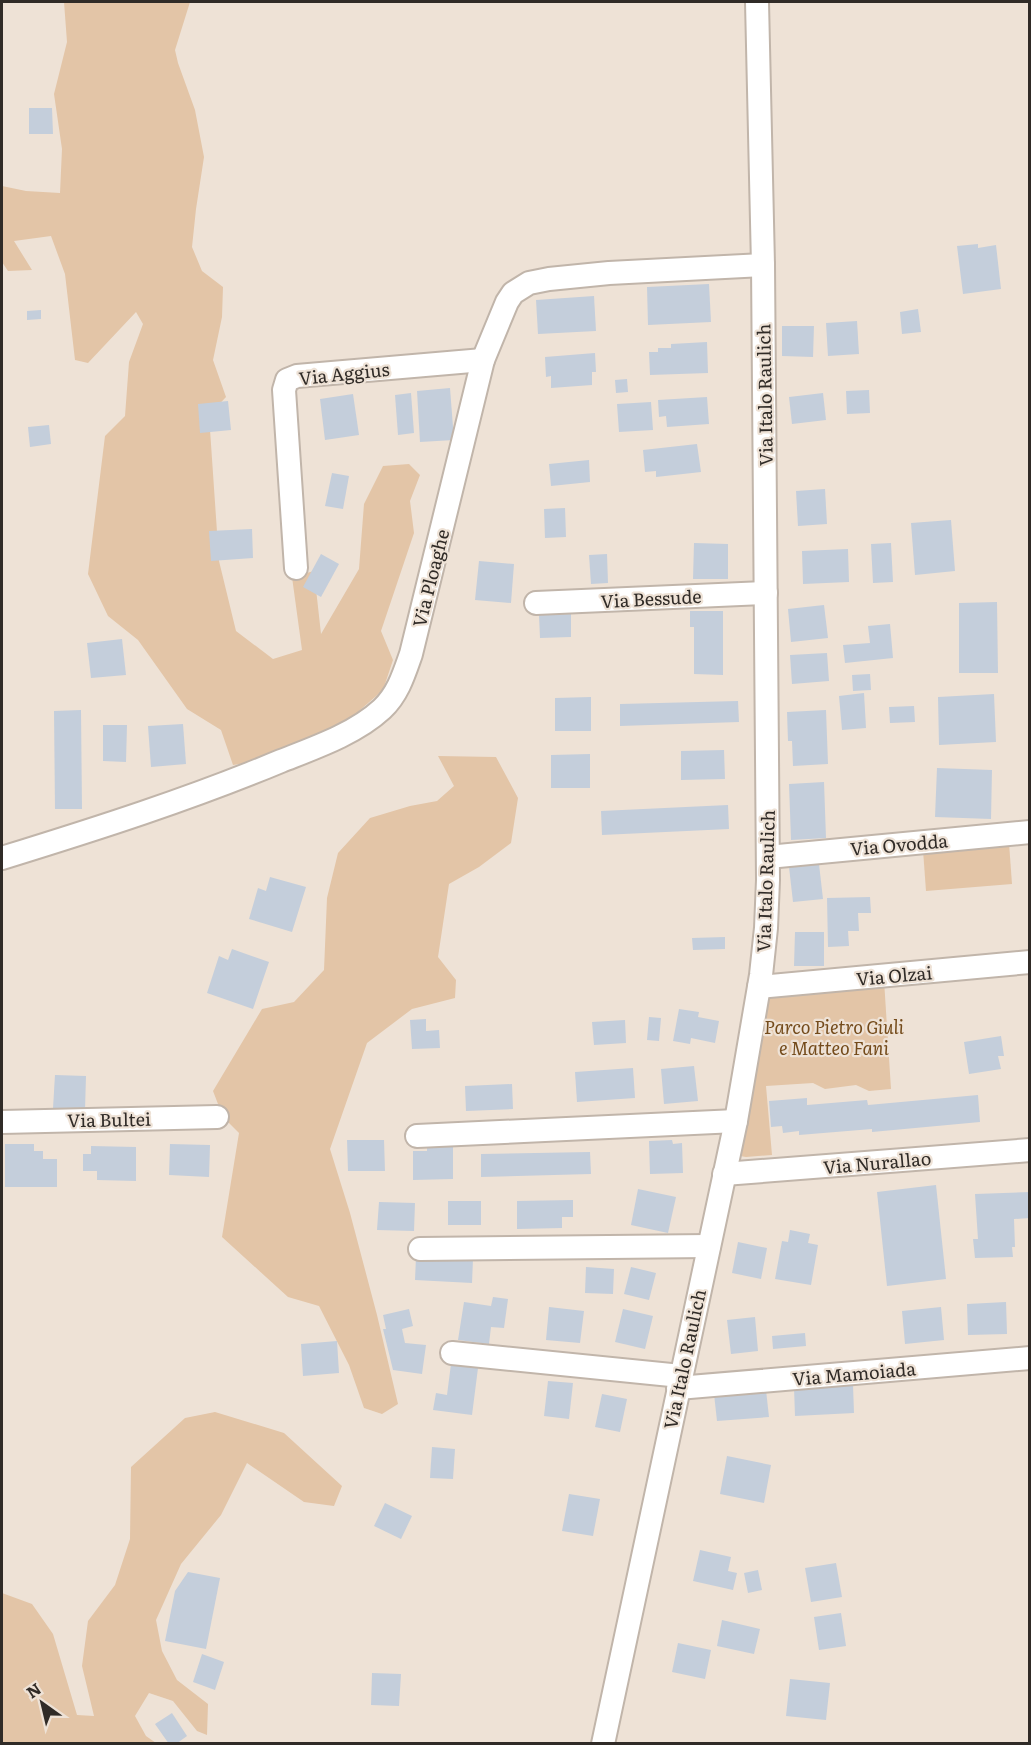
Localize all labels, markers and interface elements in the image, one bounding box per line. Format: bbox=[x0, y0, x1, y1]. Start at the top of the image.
street label: Via Italo Raulich bbox=[749, 324, 779, 466]
street label: Via Aggius bbox=[297, 355, 391, 391]
street label: Via Ploaghe bbox=[405, 526, 455, 630]
street label: Via Bessude bbox=[600, 582, 702, 614]
street label: Via Italo Raulich bbox=[749, 809, 781, 953]
street label: Via Ovodda bbox=[849, 826, 949, 862]
street label: Via Olzai bbox=[855, 958, 933, 992]
park label: Parco Pietro Giuli e Matteo Fani bbox=[764, 1013, 905, 1061]
street label: Via Bultei bbox=[67, 1105, 151, 1133]
street label: Via Nurallao bbox=[822, 1144, 932, 1180]
street label: Via Italo Raulich bbox=[656, 1286, 712, 1431]
street label: Via Mamoiada bbox=[791, 1354, 917, 1392]
north arrow bbox=[12, 1673, 72, 1733]
text: N bbox=[21, 1676, 45, 1703]

